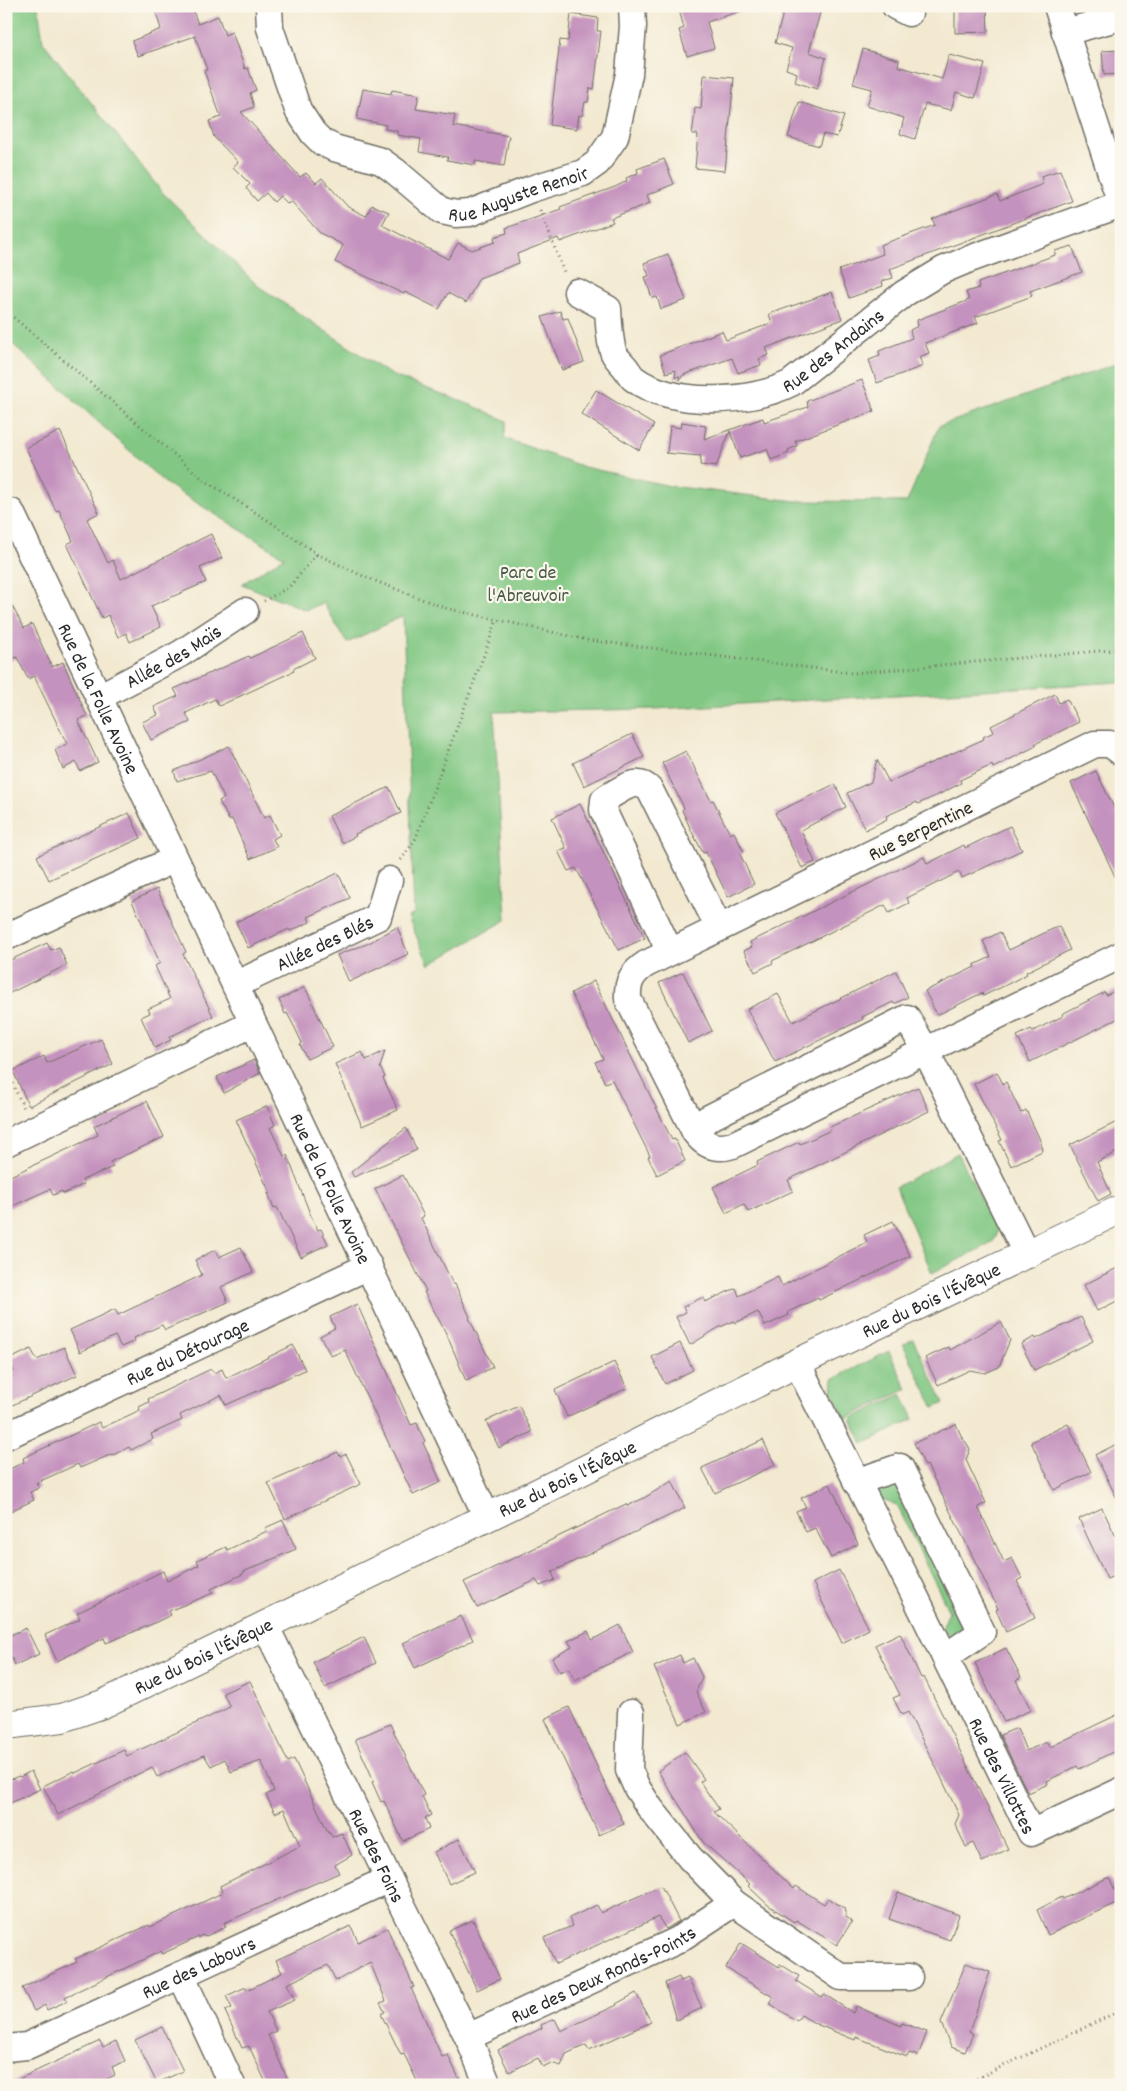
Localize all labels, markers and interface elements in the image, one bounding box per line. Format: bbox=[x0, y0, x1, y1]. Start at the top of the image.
street label: Rue Auguste Renoir bbox=[445, 161, 597, 231]
street label: Rue des Andains bbox=[779, 303, 892, 402]
park label: Parc de l'Abreuvoir bbox=[487, 560, 569, 611]
street label: Rue de la Folle Avoine bbox=[49, 619, 144, 780]
street label: Allée des Maïs bbox=[122, 619, 228, 697]
street label: Rue Serpentine bbox=[864, 795, 978, 870]
street label: Allée des Blés bbox=[272, 910, 379, 980]
street label: Rue de la Folle Avoine bbox=[281, 1109, 376, 1270]
street label: Rue du Bois l'Évêque bbox=[858, 1257, 1006, 1347]
street label: Rue du Détourage bbox=[122, 1313, 255, 1395]
street label: Rue du Bois l'Évêque bbox=[495, 1435, 642, 1527]
street label: Rue du Bois l'Évêque bbox=[131, 1612, 278, 1704]
street label: Rue des Villottes bbox=[960, 1714, 1041, 1840]
street label: Rue des Foins bbox=[340, 1804, 410, 1908]
street label: Rue des Deux Ronds-Points bbox=[507, 1920, 703, 2032]
street label: Rue des Labours bbox=[138, 1931, 261, 2008]

